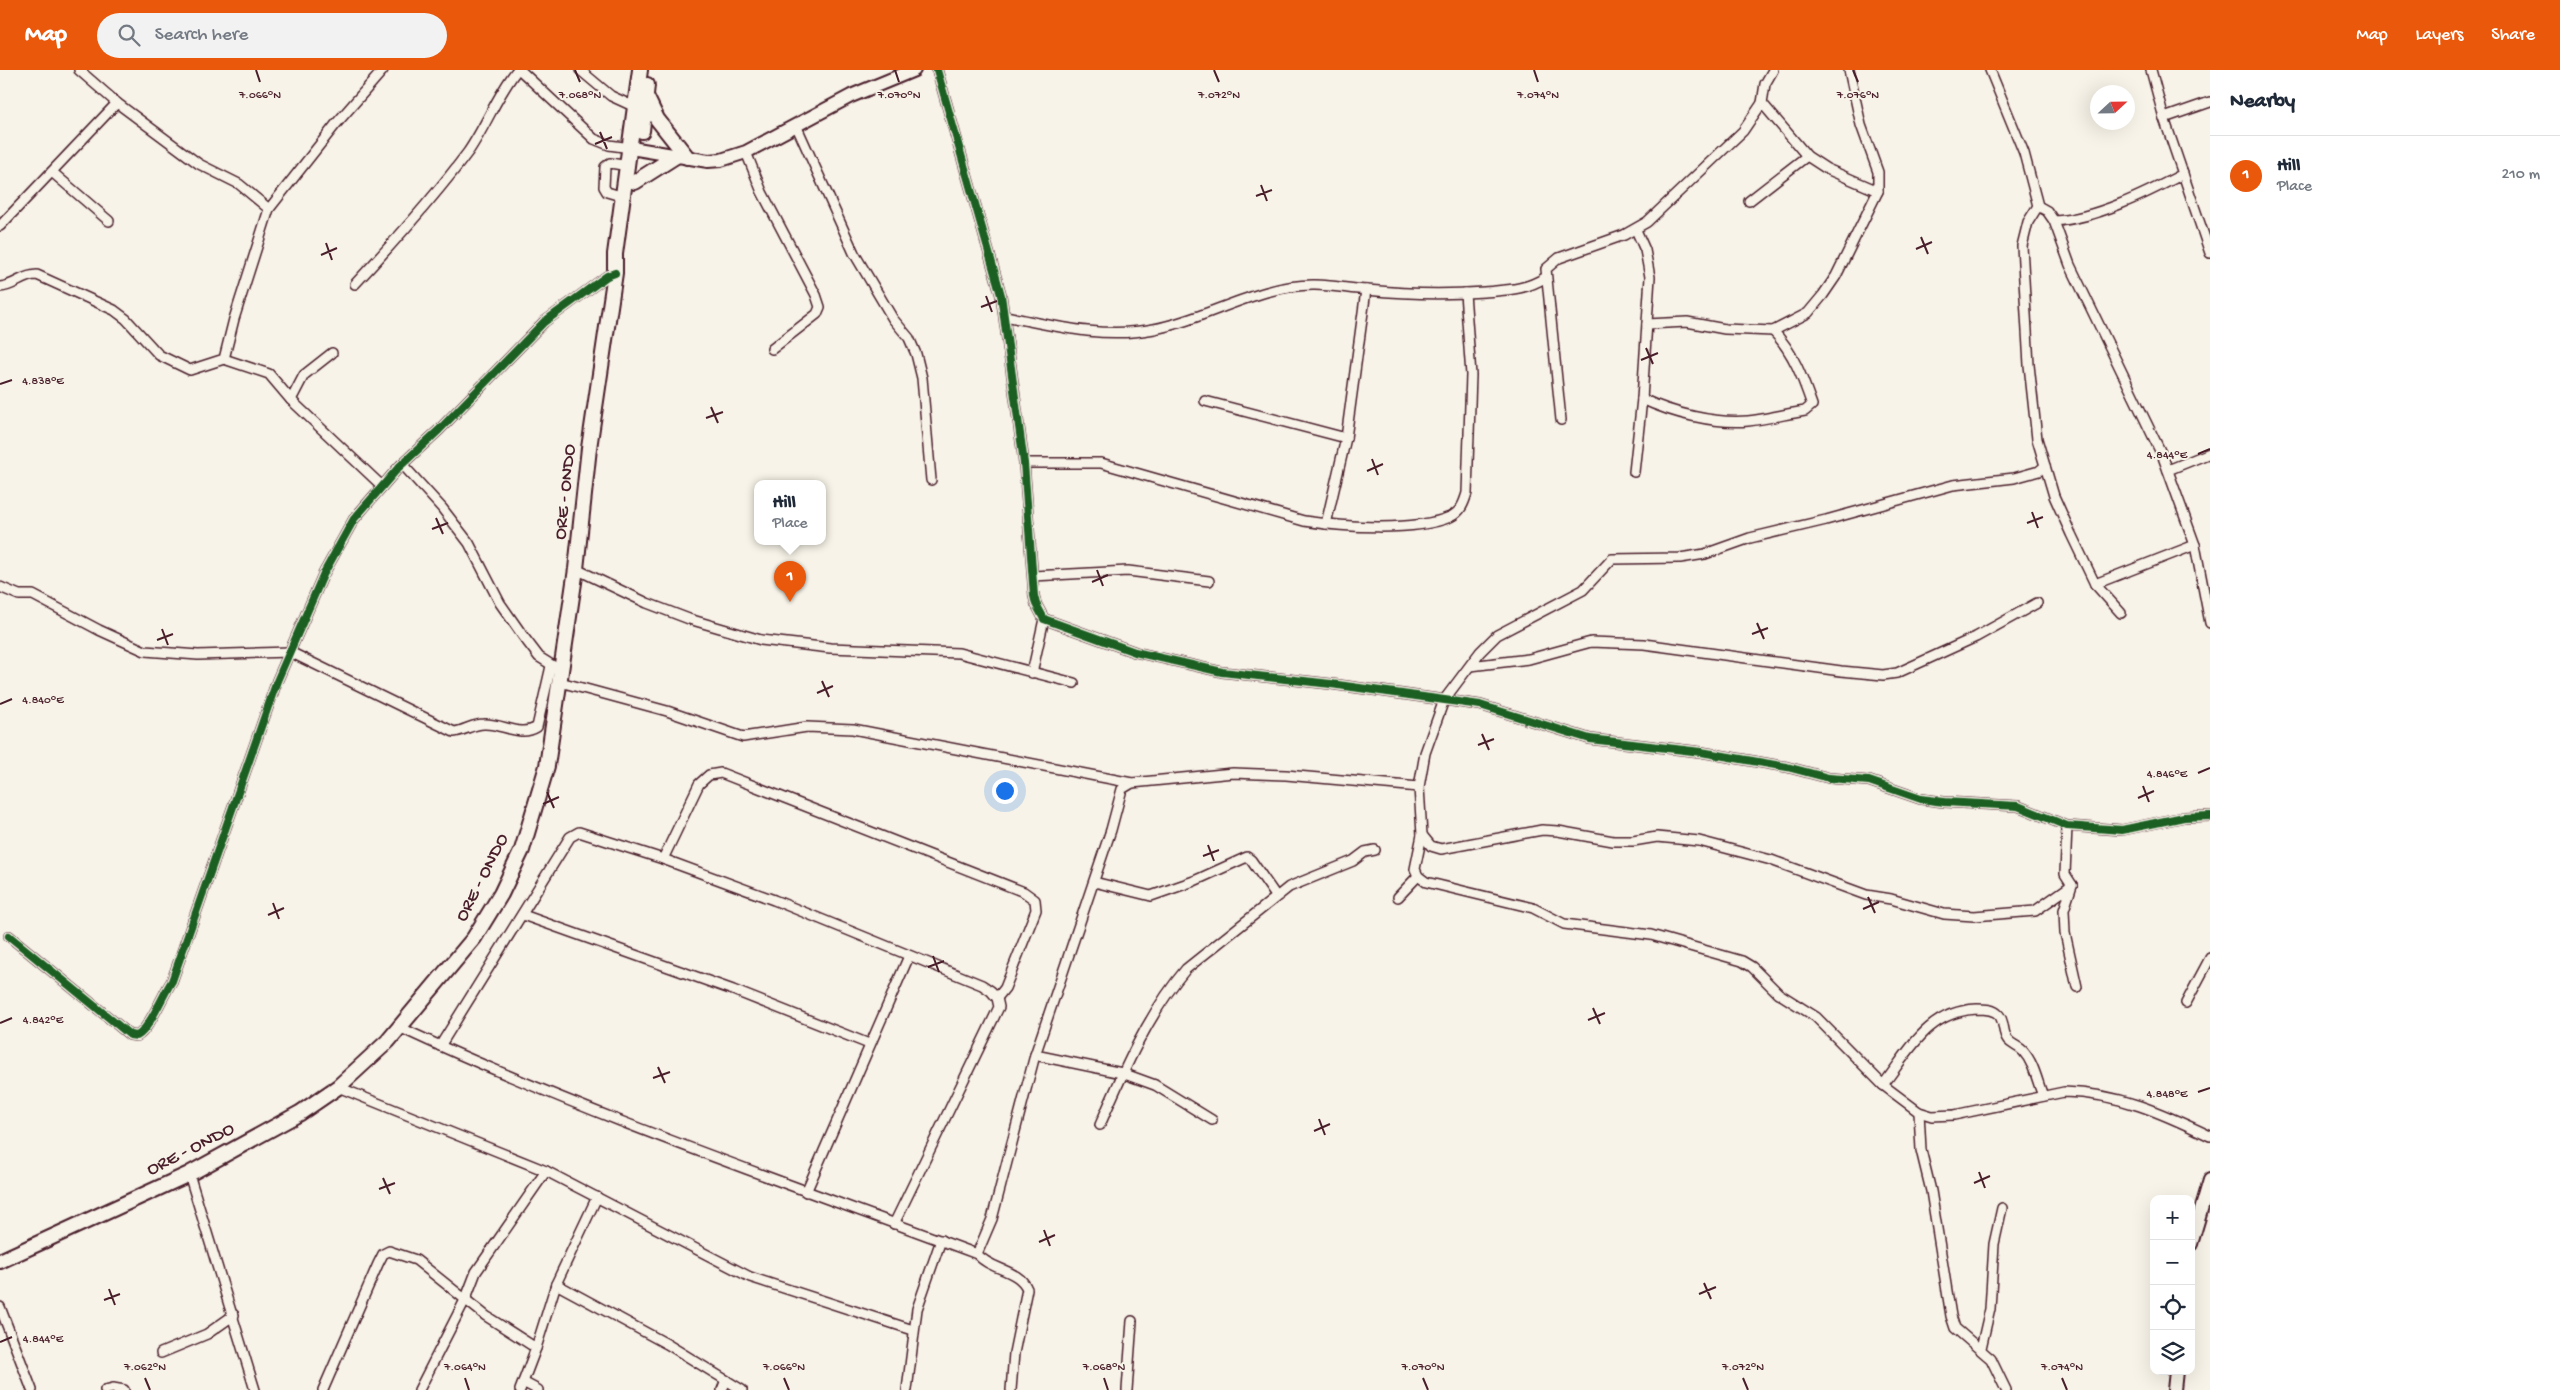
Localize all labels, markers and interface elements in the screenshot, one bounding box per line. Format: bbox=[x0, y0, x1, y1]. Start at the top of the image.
search box bbox=[97, 13, 447, 58]
text: Map bbox=[25, 21, 67, 50]
icon: search bbox=[115, 21, 143, 49]
text: Search here bbox=[155, 24, 248, 47]
text: Map bbox=[2356, 25, 2388, 46]
text: Layers bbox=[2416, 25, 2463, 46]
text: Share bbox=[2491, 25, 2535, 46]
north arrow bbox=[2090, 85, 2135, 130]
text: 7.066°N bbox=[238, 89, 281, 103]
text: 7.068°N bbox=[558, 89, 602, 103]
text: 7.070°N bbox=[876, 89, 921, 103]
text: 7.072°N bbox=[1197, 89, 1240, 103]
text: 7.074°N bbox=[1516, 89, 1559, 103]
text: 7.076°N bbox=[1836, 89, 1879, 103]
text: Nearby bbox=[2230, 90, 2295, 115]
text: Hill bbox=[2277, 155, 2300, 178]
text: 1 bbox=[2243, 166, 2249, 185]
text: 210 m bbox=[2501, 166, 2540, 185]
text: Place bbox=[2277, 178, 2312, 197]
text: 4.838°E bbox=[22, 375, 64, 389]
street label: ORE - ONDO bbox=[550, 443, 583, 541]
text: 4.844°E bbox=[2147, 449, 2188, 463]
popup bbox=[754, 480, 826, 545]
text: Hill bbox=[773, 492, 796, 515]
text: Place bbox=[773, 515, 807, 534]
pin: 1 bbox=[774, 561, 806, 602]
text: 4.840°E bbox=[22, 694, 64, 708]
text: 4.846°E bbox=[2147, 768, 2188, 782]
your location bbox=[992, 778, 1018, 804]
street label: ORE - ONDO bbox=[451, 830, 515, 926]
text: 4.842°E bbox=[23, 1014, 64, 1028]
text: 4.848°E bbox=[2146, 1088, 2188, 1102]
street label: ORE - ONDO bbox=[143, 1118, 239, 1182]
map controls bbox=[2150, 1195, 2195, 1375]
button: + bbox=[2150, 1195, 2195, 1240]
button: − bbox=[2150, 1240, 2195, 1285]
button: locate bbox=[2150, 1285, 2195, 1330]
button: layers bbox=[2150, 1330, 2195, 1375]
text: 4.844°E bbox=[23, 1333, 64, 1347]
text: 7.062°N bbox=[123, 1361, 166, 1375]
text: 7.064°N bbox=[443, 1361, 486, 1375]
text: 7.066°N bbox=[762, 1361, 805, 1375]
text: 7.068°N bbox=[1082, 1361, 1126, 1375]
text: 7.070°N bbox=[1400, 1361, 1445, 1375]
text: 7.072°N bbox=[1721, 1361, 1764, 1375]
text: 7.074°N bbox=[2040, 1361, 2083, 1375]

